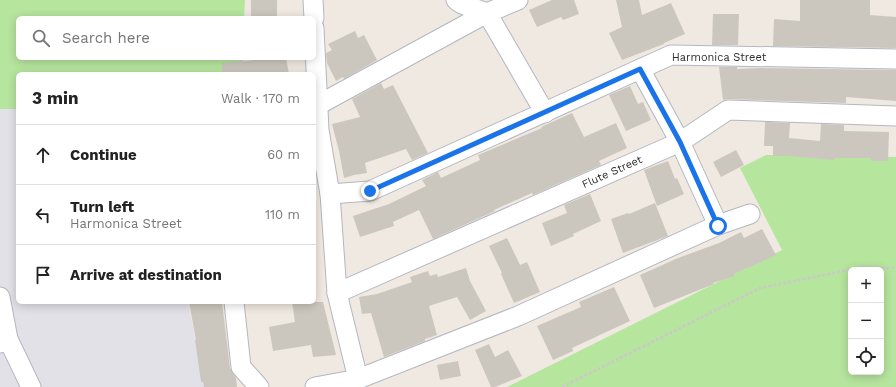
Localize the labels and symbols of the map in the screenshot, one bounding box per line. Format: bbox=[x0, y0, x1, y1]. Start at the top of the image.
street label: Harmonica Street bbox=[672, 51, 767, 64]
street label: Flute Street bbox=[580, 153, 645, 191]
route end bbox=[361, 182, 379, 200]
route start bbox=[709, 217, 727, 235]

